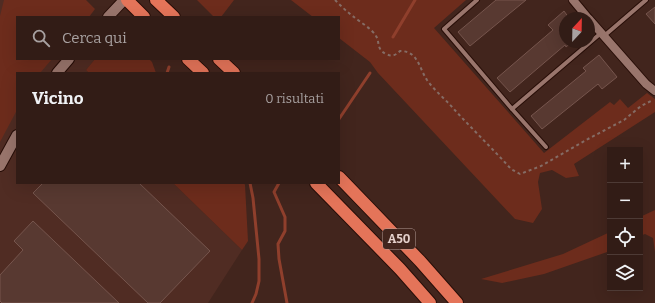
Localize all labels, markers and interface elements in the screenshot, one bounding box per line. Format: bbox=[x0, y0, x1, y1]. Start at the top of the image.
north arrow bbox=[559, 12, 595, 48]
search box bbox=[16, 16, 340, 60]
icon: search bbox=[30, 27, 52, 49]
text: Cerca qui bbox=[62, 29, 127, 47]
text: Vicino bbox=[32, 88, 84, 109]
text: 0 risultati bbox=[265, 91, 324, 106]
map controls bbox=[607, 147, 643, 291]
button: + bbox=[607, 147, 643, 183]
button: − bbox=[607, 183, 643, 219]
button: locate bbox=[607, 219, 643, 255]
road number: A50 bbox=[383, 229, 415, 249]
button: layers bbox=[607, 255, 643, 291]

